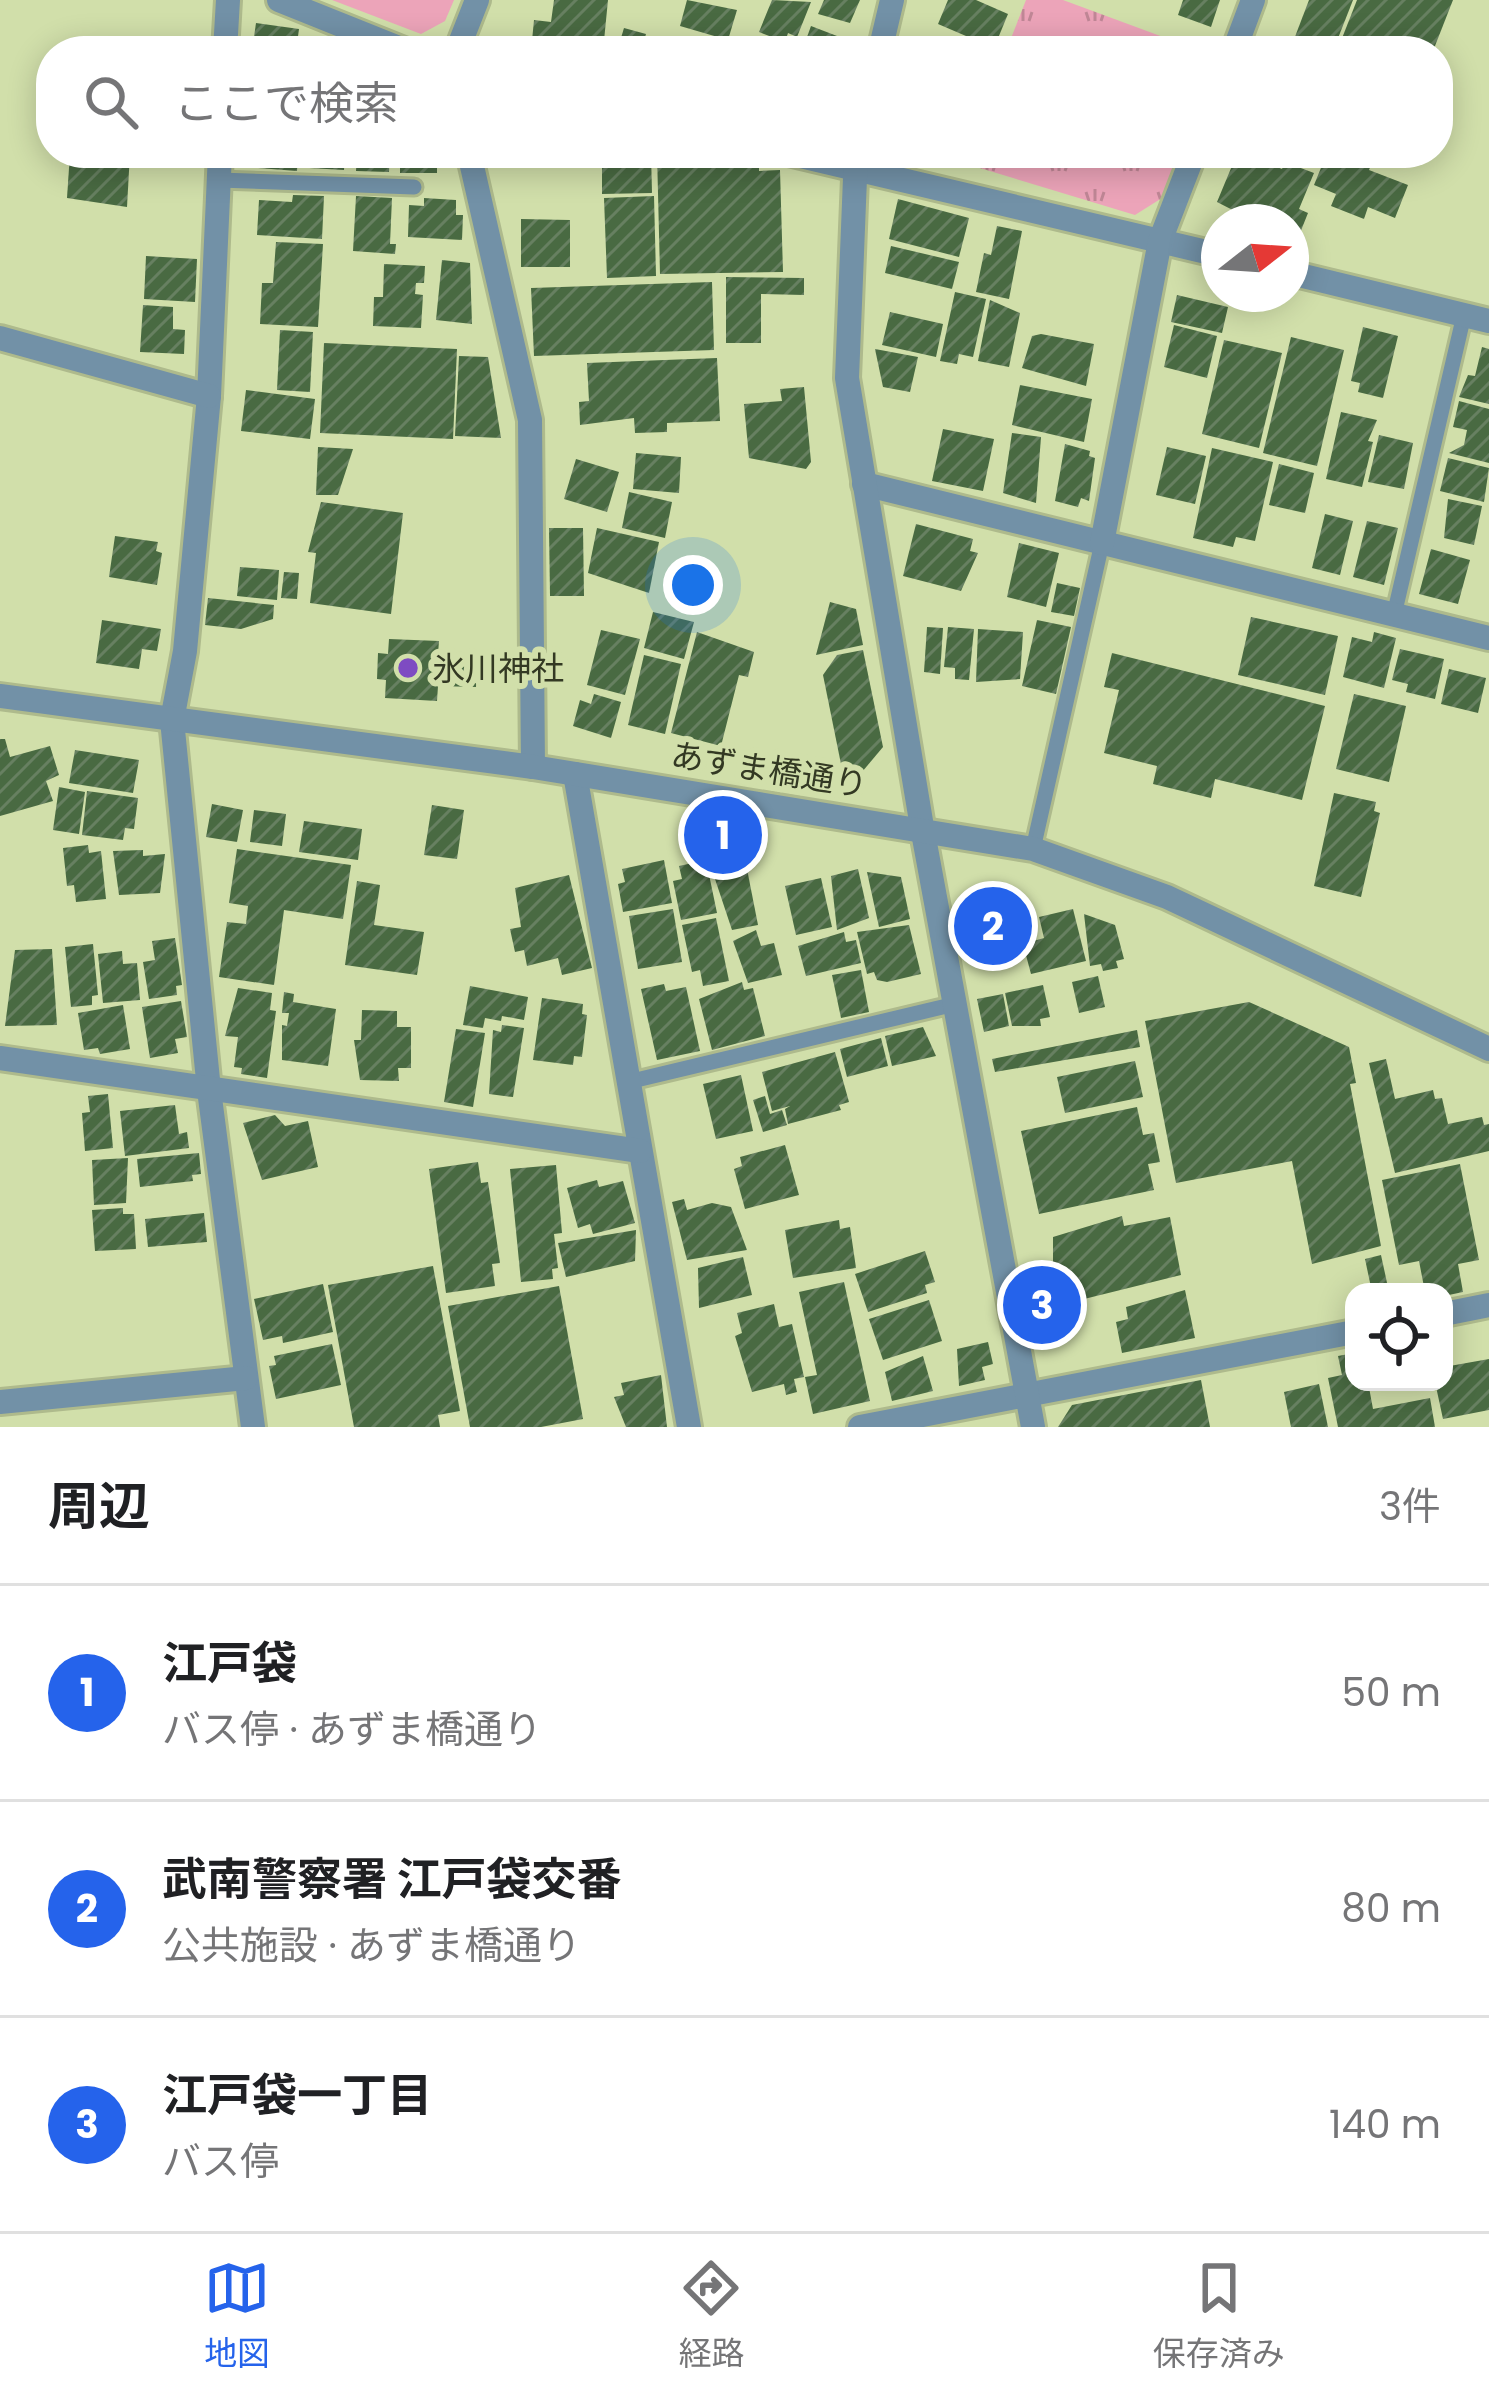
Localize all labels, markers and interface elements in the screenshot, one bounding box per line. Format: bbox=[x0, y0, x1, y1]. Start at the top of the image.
search box bbox=[36, 36, 1453, 168]
icon: search bbox=[78, 69, 144, 135]
text: ここで検索 bbox=[174, 72, 399, 135]
north arrow bbox=[1201, 204, 1309, 312]
your location bbox=[663, 555, 723, 615]
place label: 氷川神社 bbox=[432, 645, 564, 692]
marker: 氷川神社 bbox=[395, 655, 421, 681]
street label: あずま橋通り bbox=[668, 731, 870, 809]
pin: 1 bbox=[684, 790, 762, 880]
pin: 2 bbox=[954, 881, 1032, 971]
pin: 3 bbox=[1003, 1260, 1081, 1350]
map controls bbox=[1345, 1283, 1453, 1391]
button: locate bbox=[1345, 1283, 1453, 1391]
text: 周辺 bbox=[48, 1470, 150, 1542]
text: 3件 bbox=[1379, 1479, 1441, 1534]
text: 江戸袋 bbox=[162, 1632, 297, 1695]
text: 1 bbox=[80, 1665, 94, 1720]
text: 50 m bbox=[1341, 1665, 1441, 1720]
text: バス停 · あずま橋通り bbox=[162, 1702, 542, 1757]
text: 武南警察署 江戸袋交番 bbox=[162, 1848, 622, 1911]
text: 2 bbox=[76, 1881, 98, 1936]
text: 80 m bbox=[1341, 1881, 1441, 1936]
text: 公共施設 · あずま橋通り bbox=[162, 1918, 581, 1973]
text: 江戸袋一丁目 bbox=[162, 2064, 432, 2127]
text: 3 bbox=[75, 2097, 99, 2152]
text: 140 m bbox=[1329, 2097, 1441, 2152]
text: バス停 bbox=[162, 2134, 279, 2189]
tab: 地図 bbox=[204, 2255, 270, 2379]
tab: 経路 bbox=[678, 2255, 744, 2379]
tab: 保存済み bbox=[1153, 2255, 1285, 2379]

